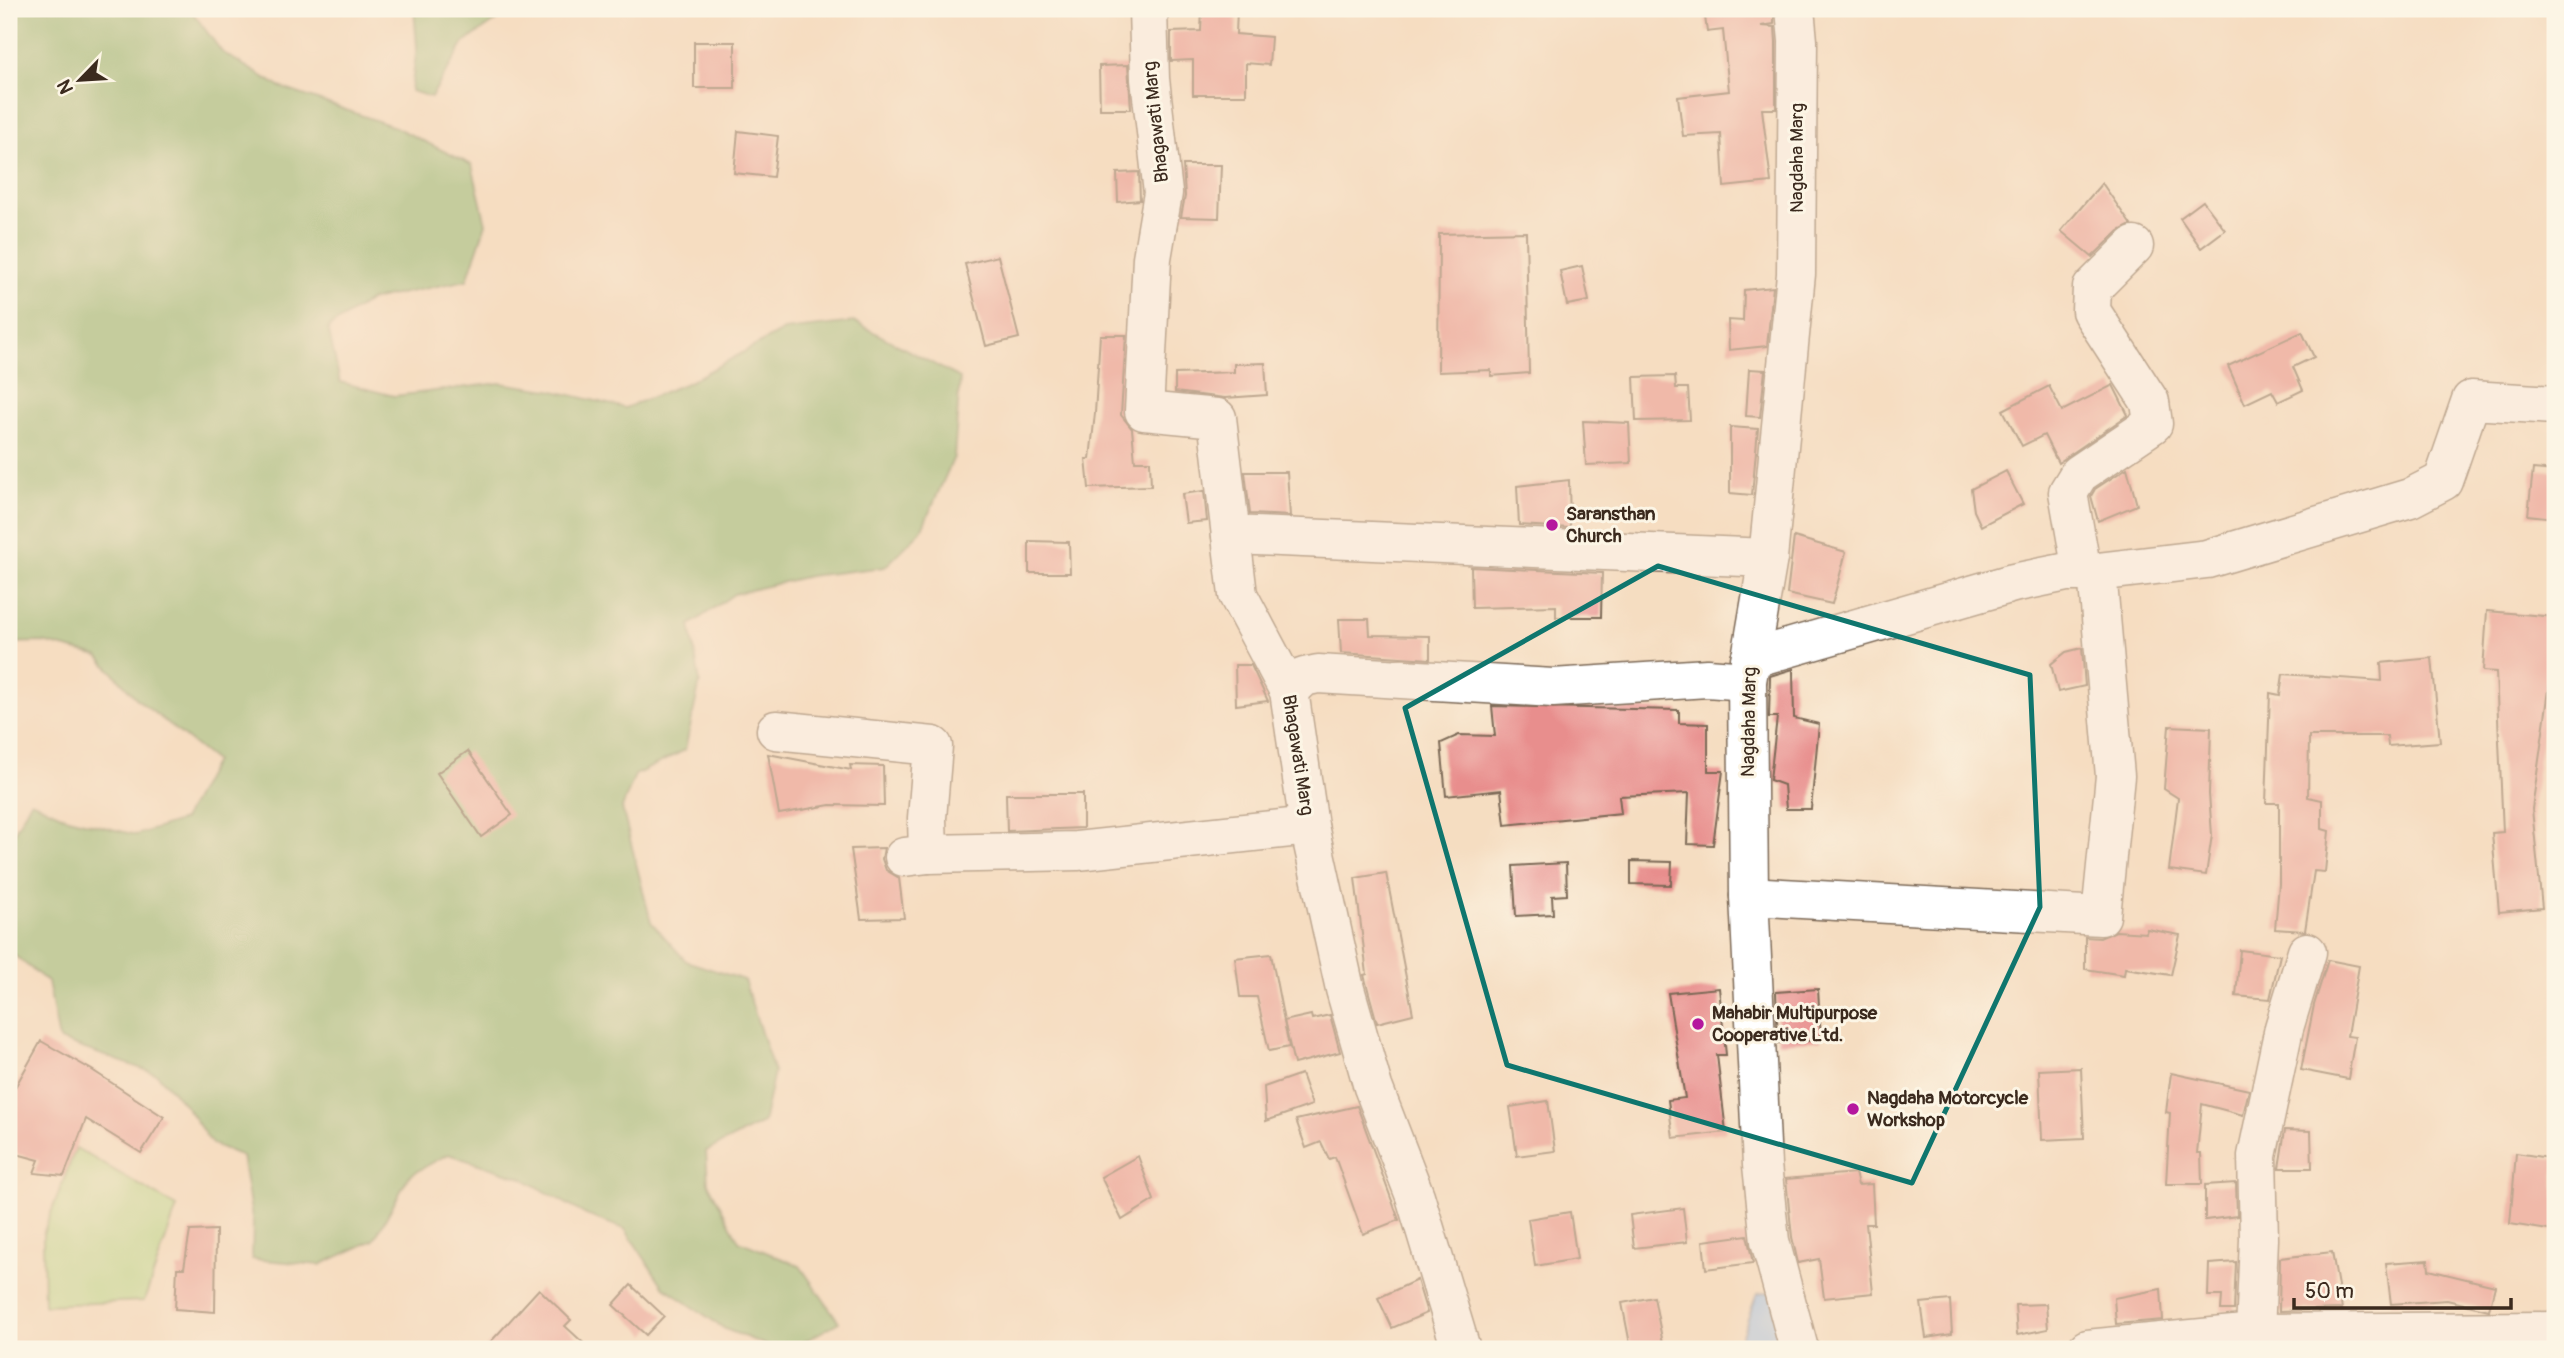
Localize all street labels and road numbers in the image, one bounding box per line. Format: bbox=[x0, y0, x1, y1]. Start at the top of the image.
street label: Bhagawati Marg bbox=[1138, 60, 1174, 184]
street label: Nagdaha Marg bbox=[1785, 103, 1809, 213]
street label: Nagdaha Marg bbox=[1736, 667, 1762, 777]
street label: Bhagawati Marg bbox=[1277, 693, 1319, 817]

